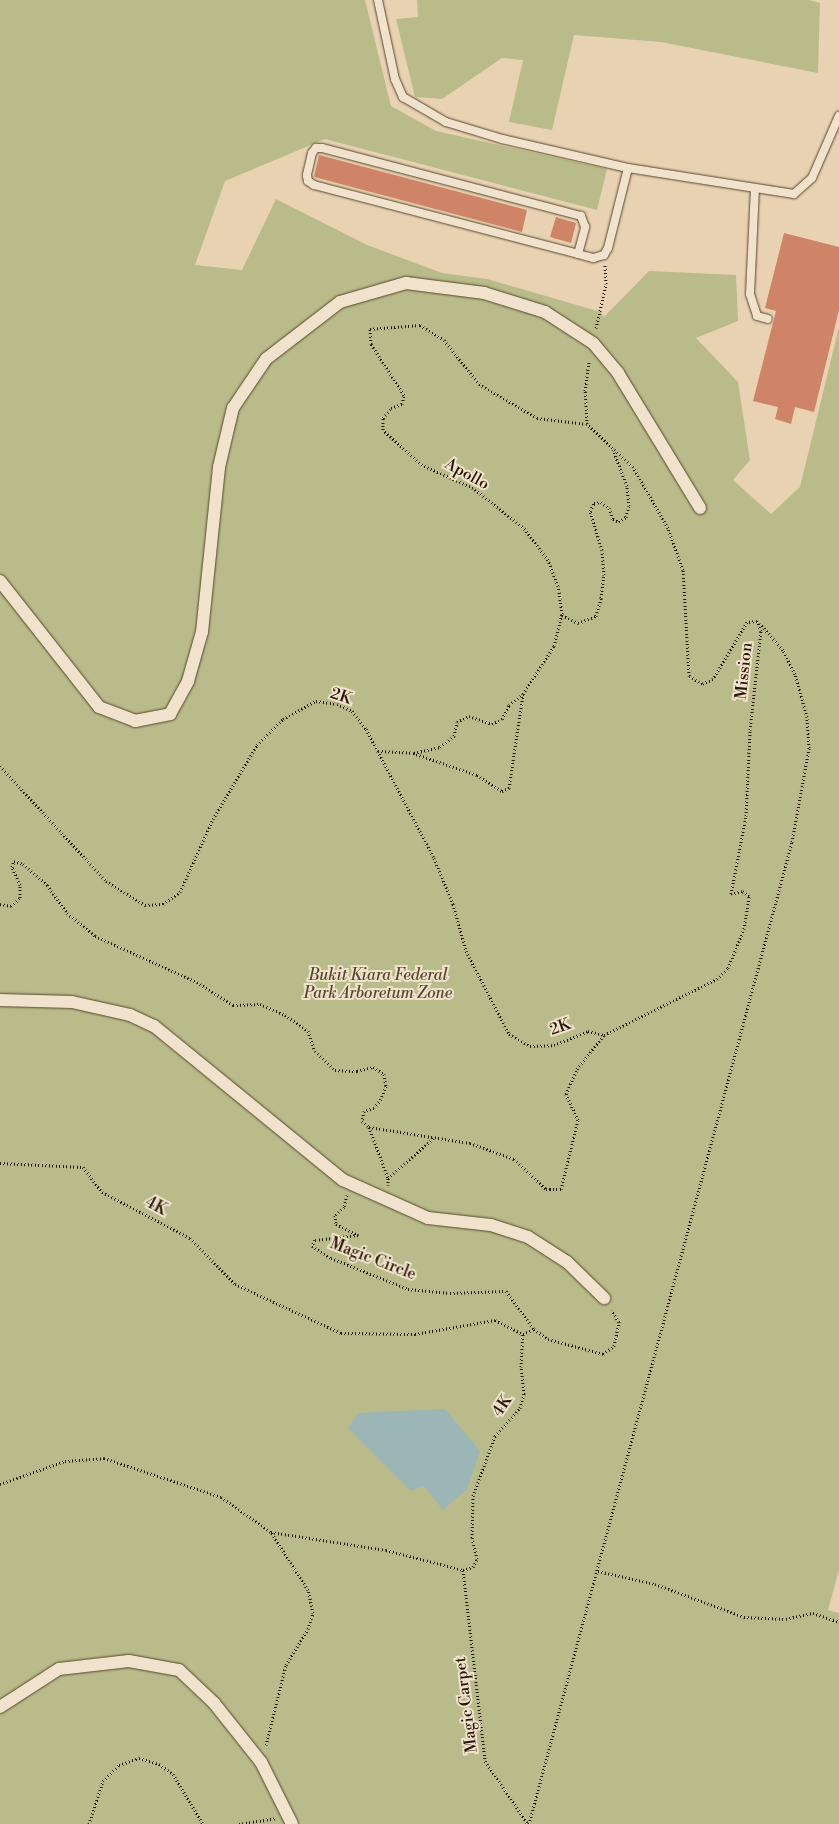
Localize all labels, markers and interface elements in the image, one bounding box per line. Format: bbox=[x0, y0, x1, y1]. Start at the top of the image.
street label: Apollo bbox=[441, 454, 493, 494]
street label: Mission bbox=[731, 642, 757, 700]
street label: 2K bbox=[328, 684, 354, 708]
park label: Bukit Kiara Federal Park Arboretum Zone bbox=[304, 965, 452, 1003]
street label: 2K bbox=[547, 1015, 573, 1039]
street label: 4K bbox=[142, 1193, 170, 1219]
street label: Magic Circle bbox=[327, 1234, 419, 1284]
street label: 4K bbox=[488, 1392, 516, 1420]
street label: Magic Carpet bbox=[451, 1656, 481, 1754]

